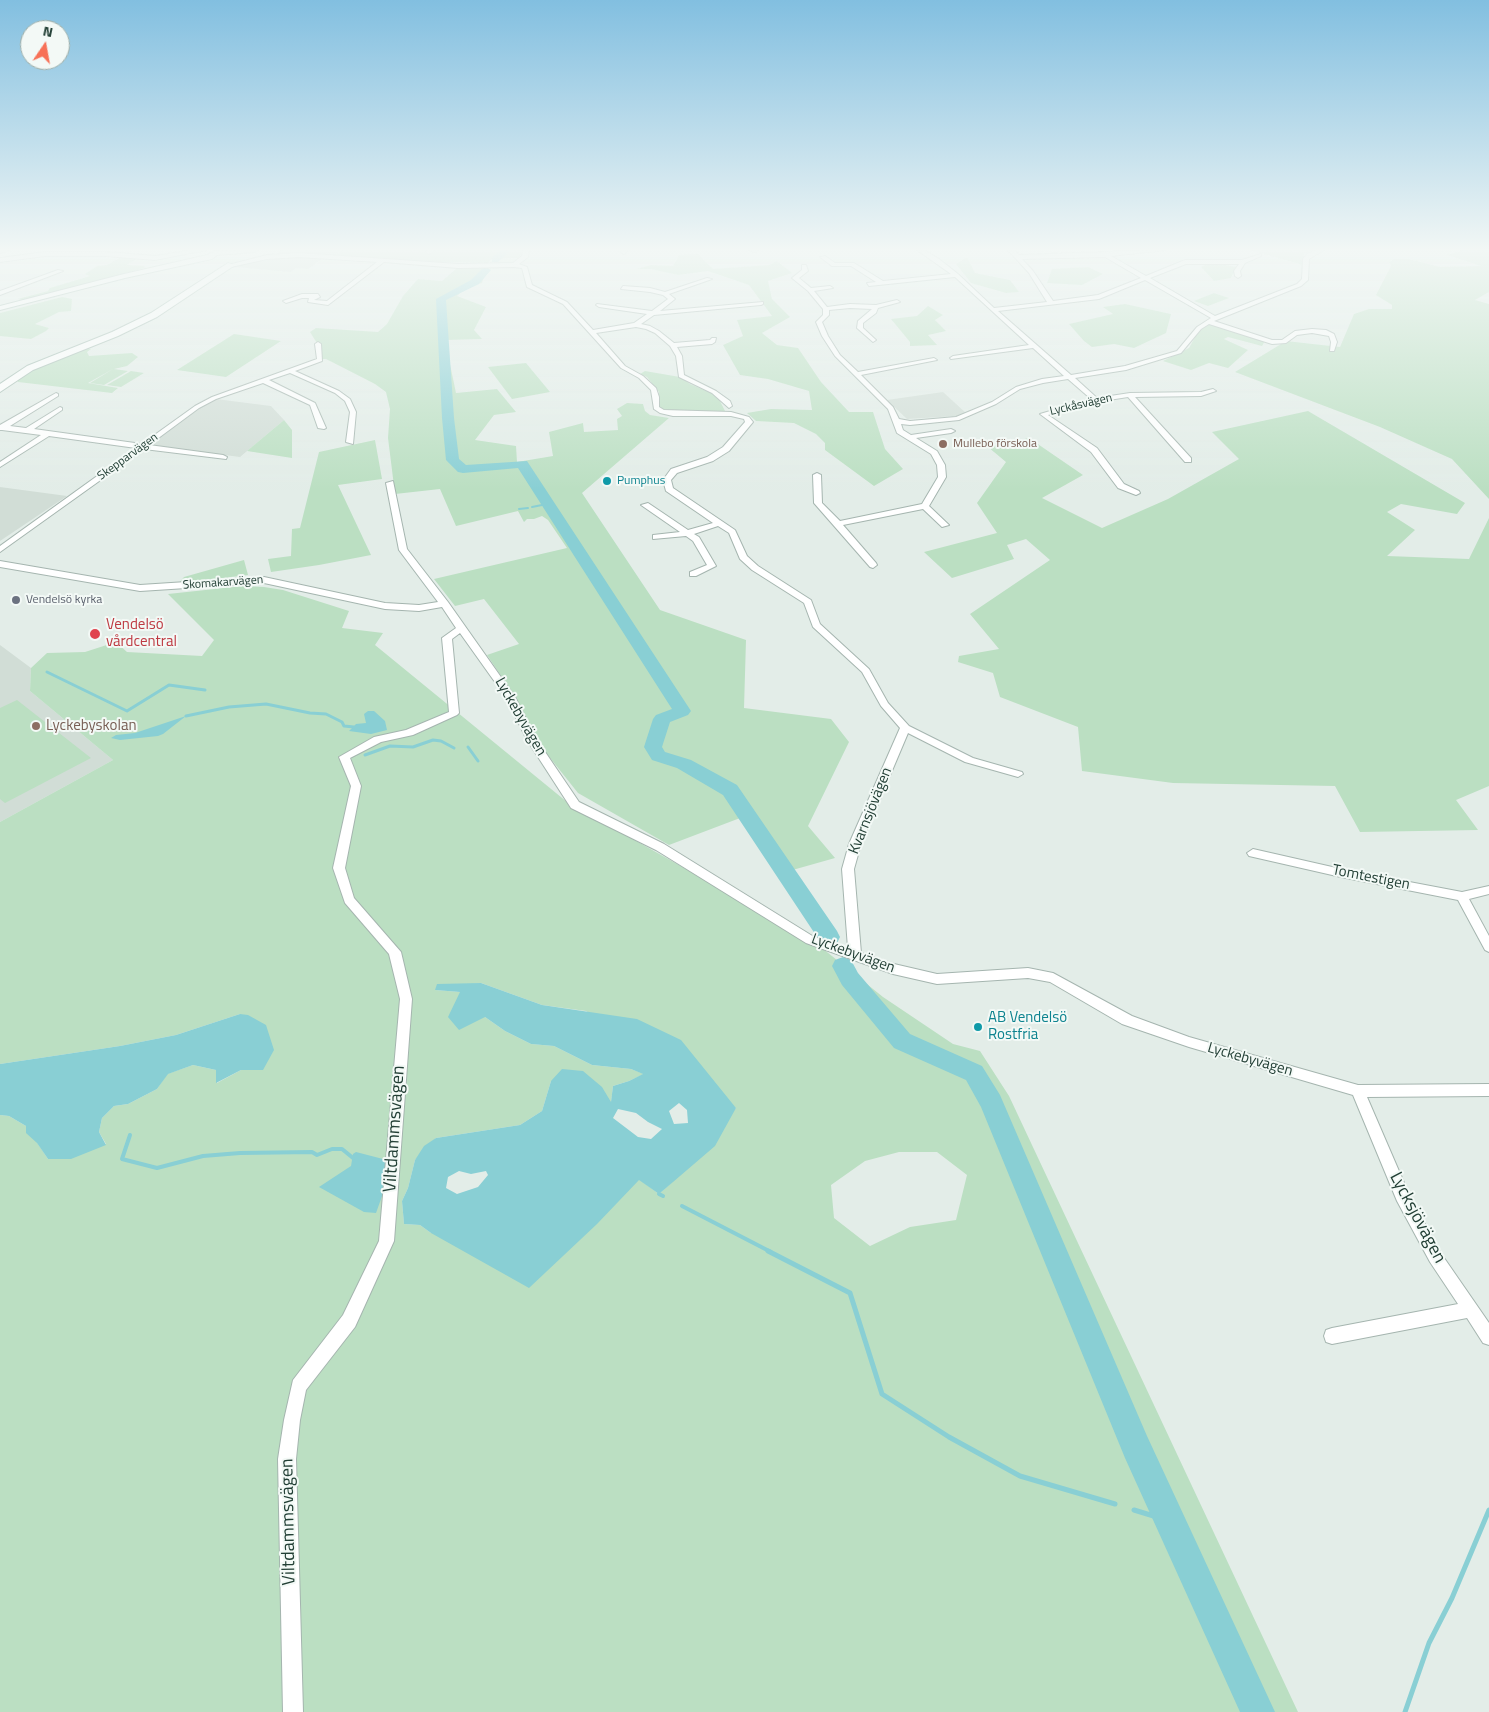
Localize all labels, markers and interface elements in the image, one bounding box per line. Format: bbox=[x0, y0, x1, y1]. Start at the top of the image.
north arrow bbox=[20, 20, 70, 70]
text: N bbox=[41, 20, 55, 42]
street label: Lyckåsvägen bbox=[1048, 391, 1114, 419]
street label: Skepparvägen bbox=[95, 430, 161, 484]
place label: Mullebo förskola bbox=[953, 437, 1037, 451]
marker: Mullebo förskola bbox=[937, 438, 949, 450]
place label: Pumphus bbox=[617, 474, 665, 488]
marker: Pumphus bbox=[601, 475, 613, 487]
street label: Skomakarvägen bbox=[182, 573, 264, 593]
place label: Vendelsö kyrka bbox=[26, 593, 102, 607]
marker: Vendelsö kyrka bbox=[10, 594, 22, 606]
place label: Vendelsö vårdcentral bbox=[106, 616, 177, 651]
marker: Vendelsö vårdcentral bbox=[88, 627, 102, 641]
street label: Lyckebyvägen bbox=[490, 675, 550, 759]
place label: Lyckebyskolan bbox=[46, 717, 137, 735]
marker: Lyckebyskolan bbox=[30, 720, 42, 732]
street label: Kvarnsjövägen bbox=[845, 765, 897, 857]
street label: Tomtestigen bbox=[1331, 862, 1411, 894]
street label: Lyckebyvägen bbox=[809, 931, 897, 977]
place label: AB Vendelsö Rostfria bbox=[988, 1009, 1067, 1044]
marker: AB Vendelsö Rostfria bbox=[972, 1021, 984, 1033]
street label: Lyckebyvägen bbox=[1205, 1039, 1295, 1081]
street label: Viltdammsvägen bbox=[380, 1065, 410, 1193]
street label: Lycksjövägen bbox=[1384, 1169, 1450, 1267]
street label: Viltdammsvägen bbox=[277, 1458, 301, 1586]

